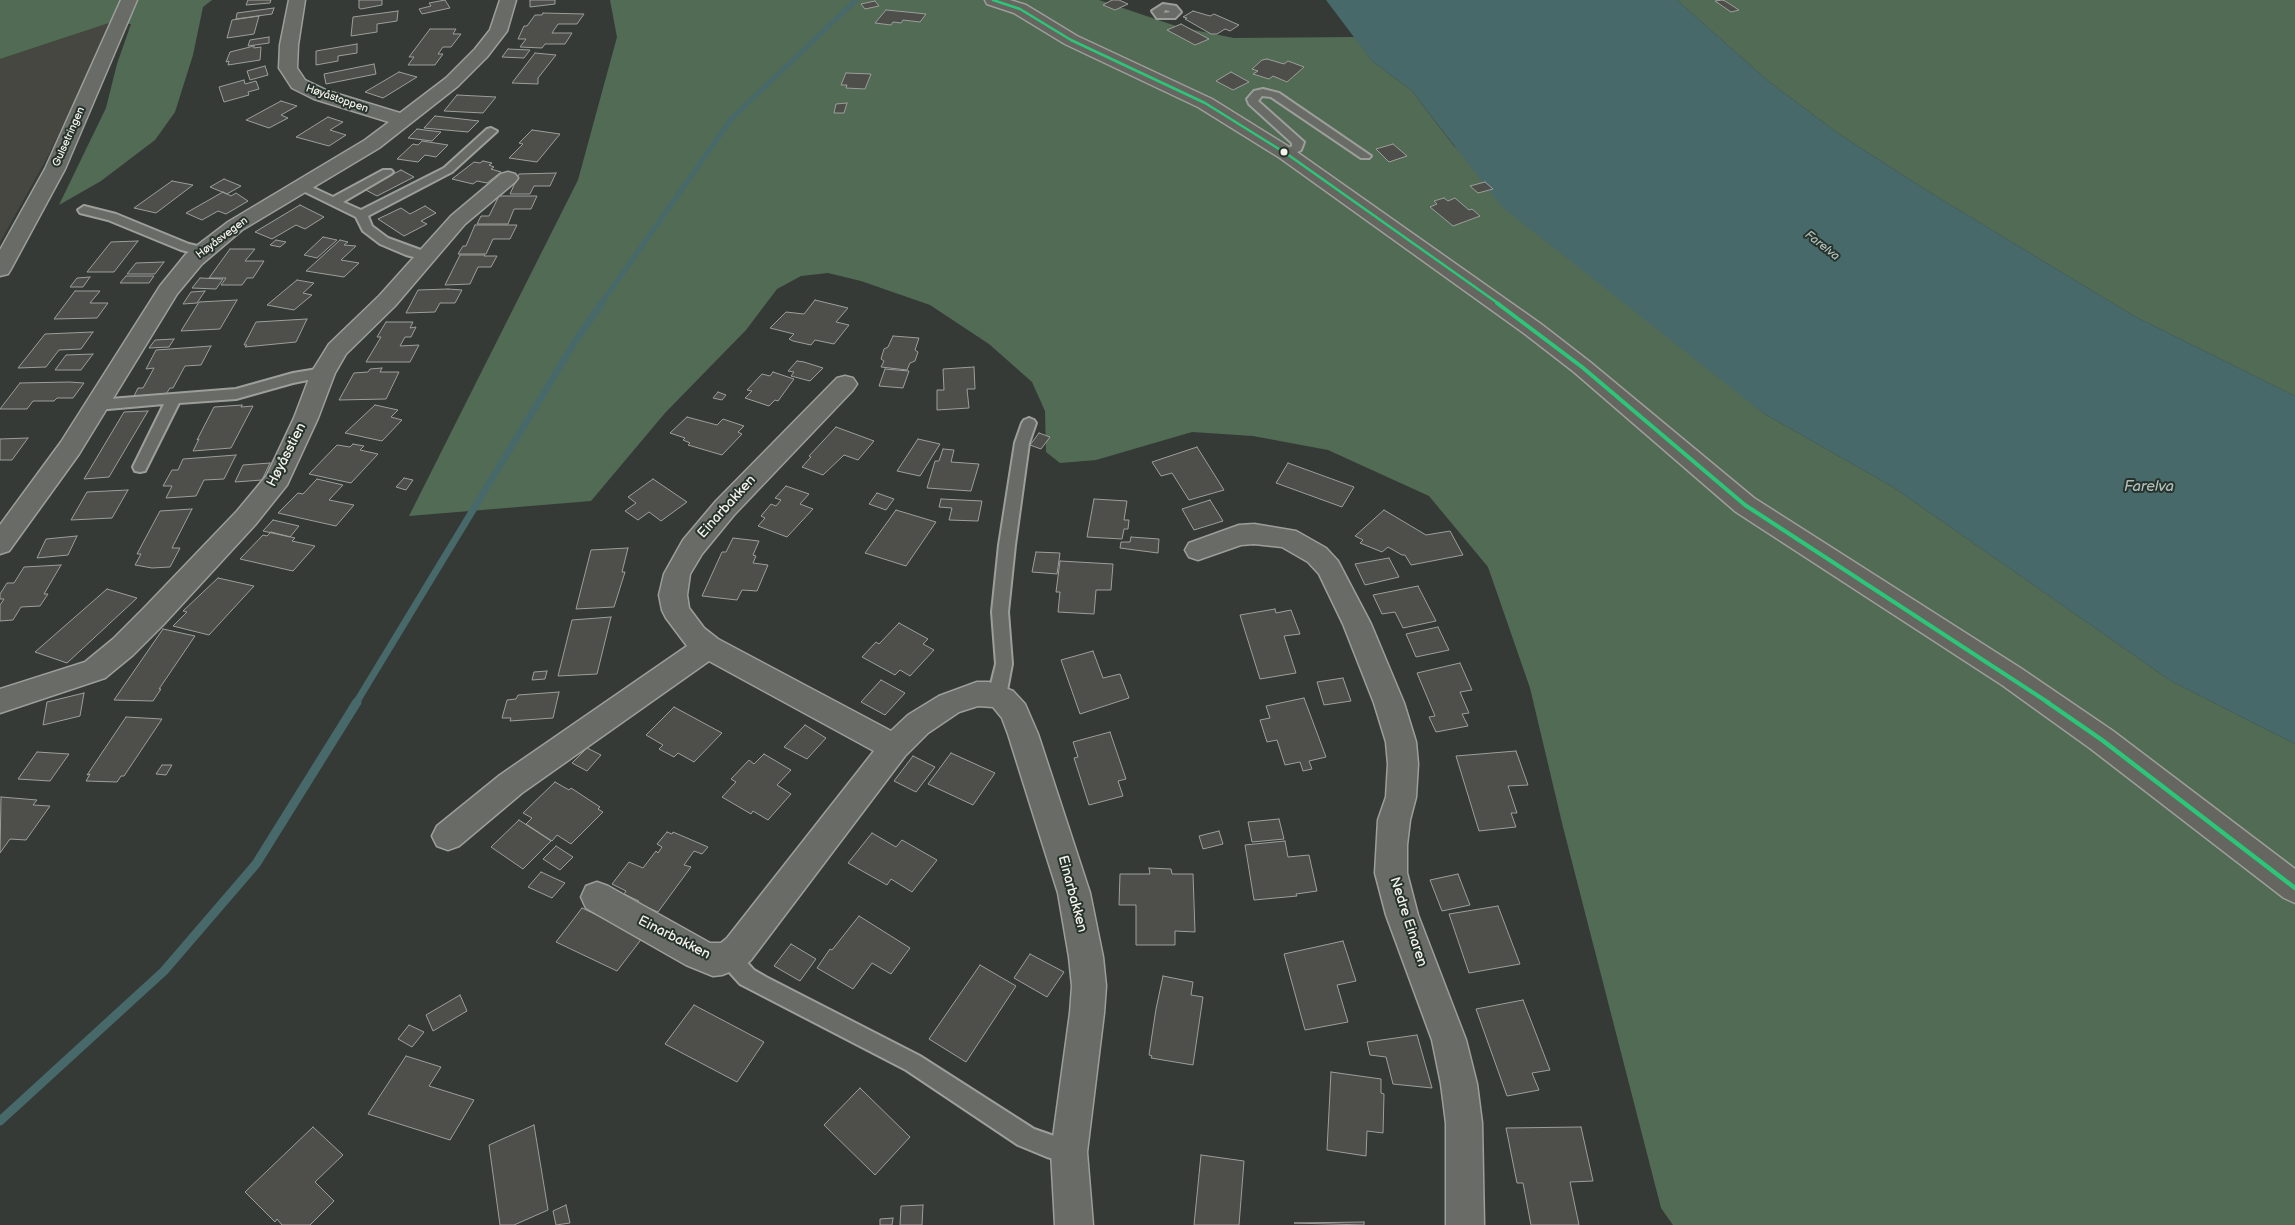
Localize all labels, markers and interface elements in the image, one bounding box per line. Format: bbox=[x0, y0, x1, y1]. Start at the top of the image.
street label: Høyåstoppen bbox=[304, 82, 370, 116]
street label: Gulsetringen bbox=[50, 105, 88, 169]
unlabelled marker bbox=[1279, 147, 1289, 157]
street label: Høyåsvegen bbox=[194, 214, 250, 262]
water label: Farelva bbox=[1802, 228, 1842, 264]
street label: Høyåsstien bbox=[264, 420, 310, 490]
street label: Einarbakken bbox=[694, 472, 760, 542]
water label: Farelva bbox=[2124, 478, 2174, 496]
street label: Einarbakken bbox=[1054, 854, 1090, 934]
street label: Nedre Einaren bbox=[1386, 875, 1430, 969]
street label: Einarbakken bbox=[635, 913, 713, 963]

